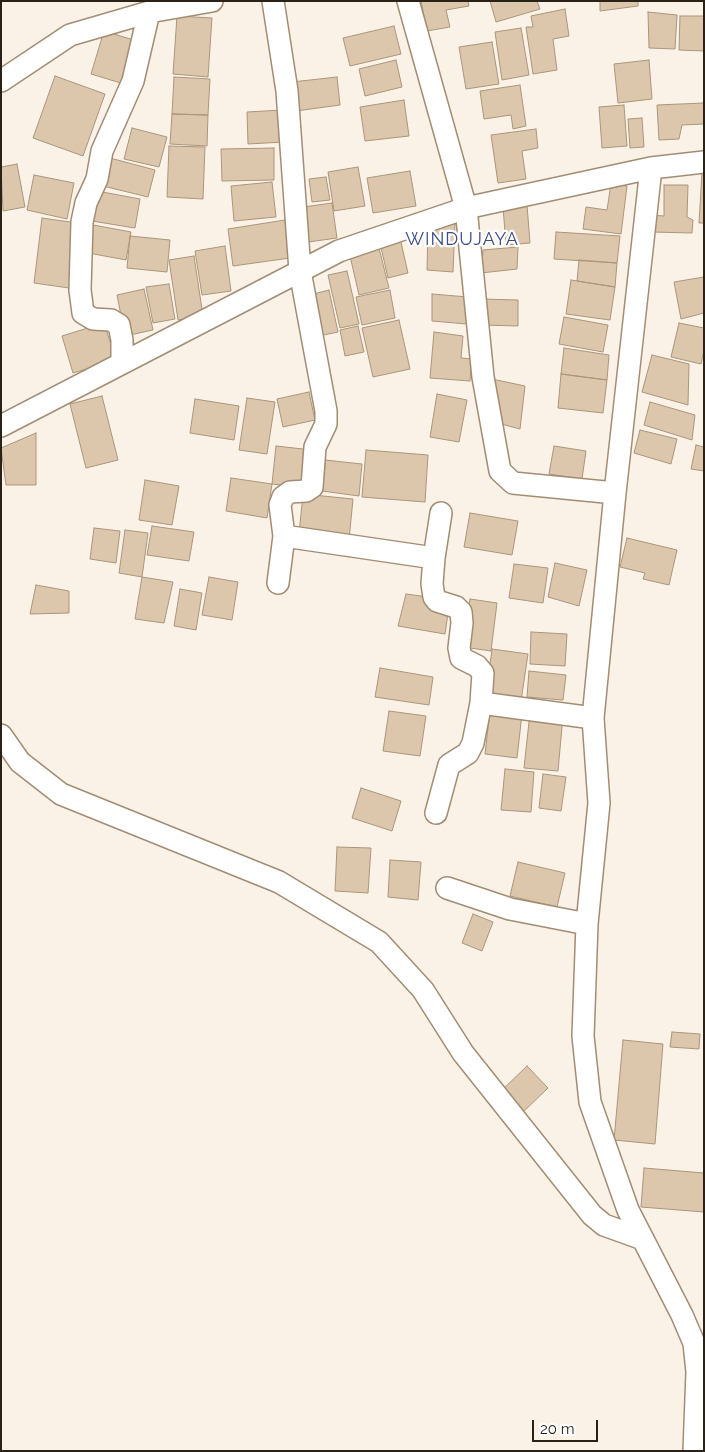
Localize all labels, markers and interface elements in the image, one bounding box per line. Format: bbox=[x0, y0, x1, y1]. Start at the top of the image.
district label: WINDUJAYA bbox=[404, 229, 520, 251]
scale bar bbox=[535, 1410, 601, 1442]
text: 20 m bbox=[540, 1420, 575, 1438]

